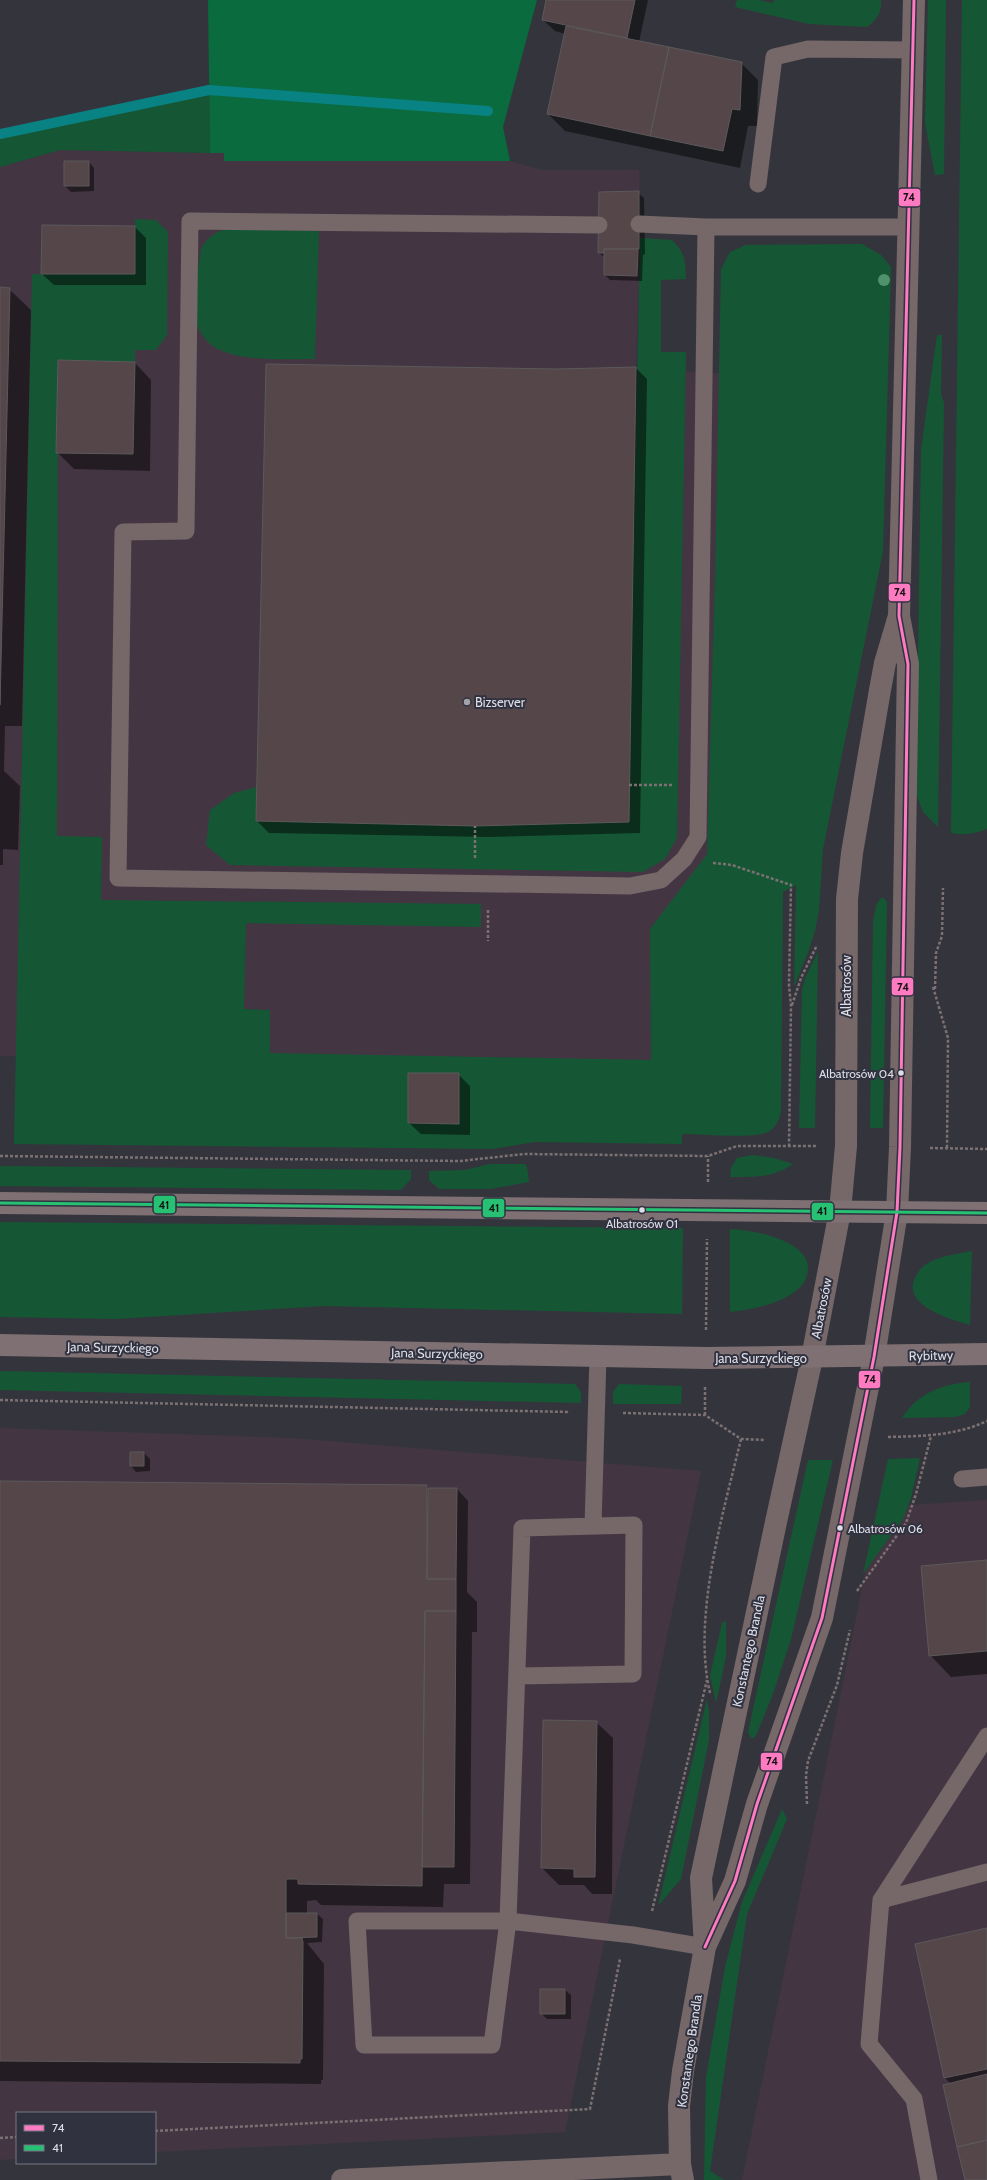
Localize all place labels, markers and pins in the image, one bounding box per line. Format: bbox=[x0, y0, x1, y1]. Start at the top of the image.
place label: Bizserver bbox=[475, 694, 526, 710]
marker: Bizserver bbox=[462, 697, 472, 707]
place label: Albatrosów 04 bbox=[819, 1066, 894, 1081]
marker: Albatrosów 04 bbox=[896, 1068, 906, 1078]
marker: Albatrosów 01 bbox=[637, 1205, 647, 1215]
place label: Albatrosów 01 bbox=[606, 1216, 678, 1231]
place label: Albatrosów 06 bbox=[848, 1521, 923, 1536]
marker: Albatrosów 06 bbox=[835, 1523, 845, 1533]

